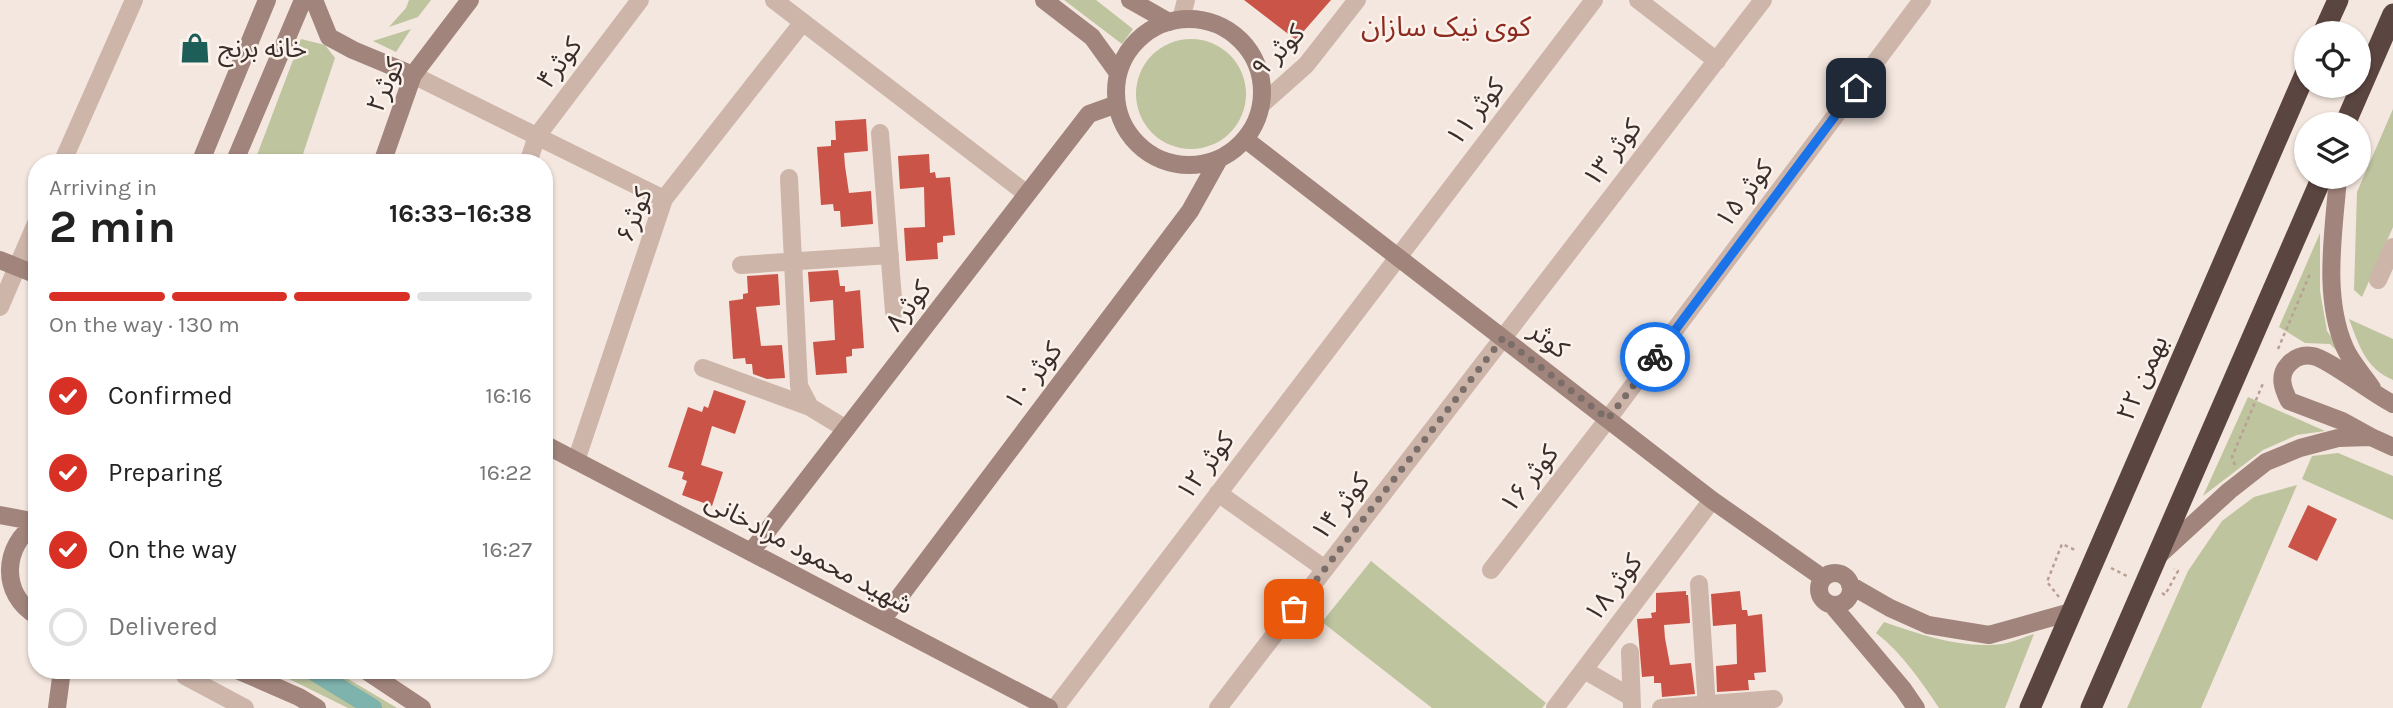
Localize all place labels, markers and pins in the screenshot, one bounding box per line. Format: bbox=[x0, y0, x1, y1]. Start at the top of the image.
shop icon: خانه برنج bbox=[178, 31, 212, 65]
place label: خانه برنج bbox=[218, 33, 307, 68]
pin bbox=[1826, 58, 1886, 118]
pin bbox=[1264, 579, 1324, 639]

